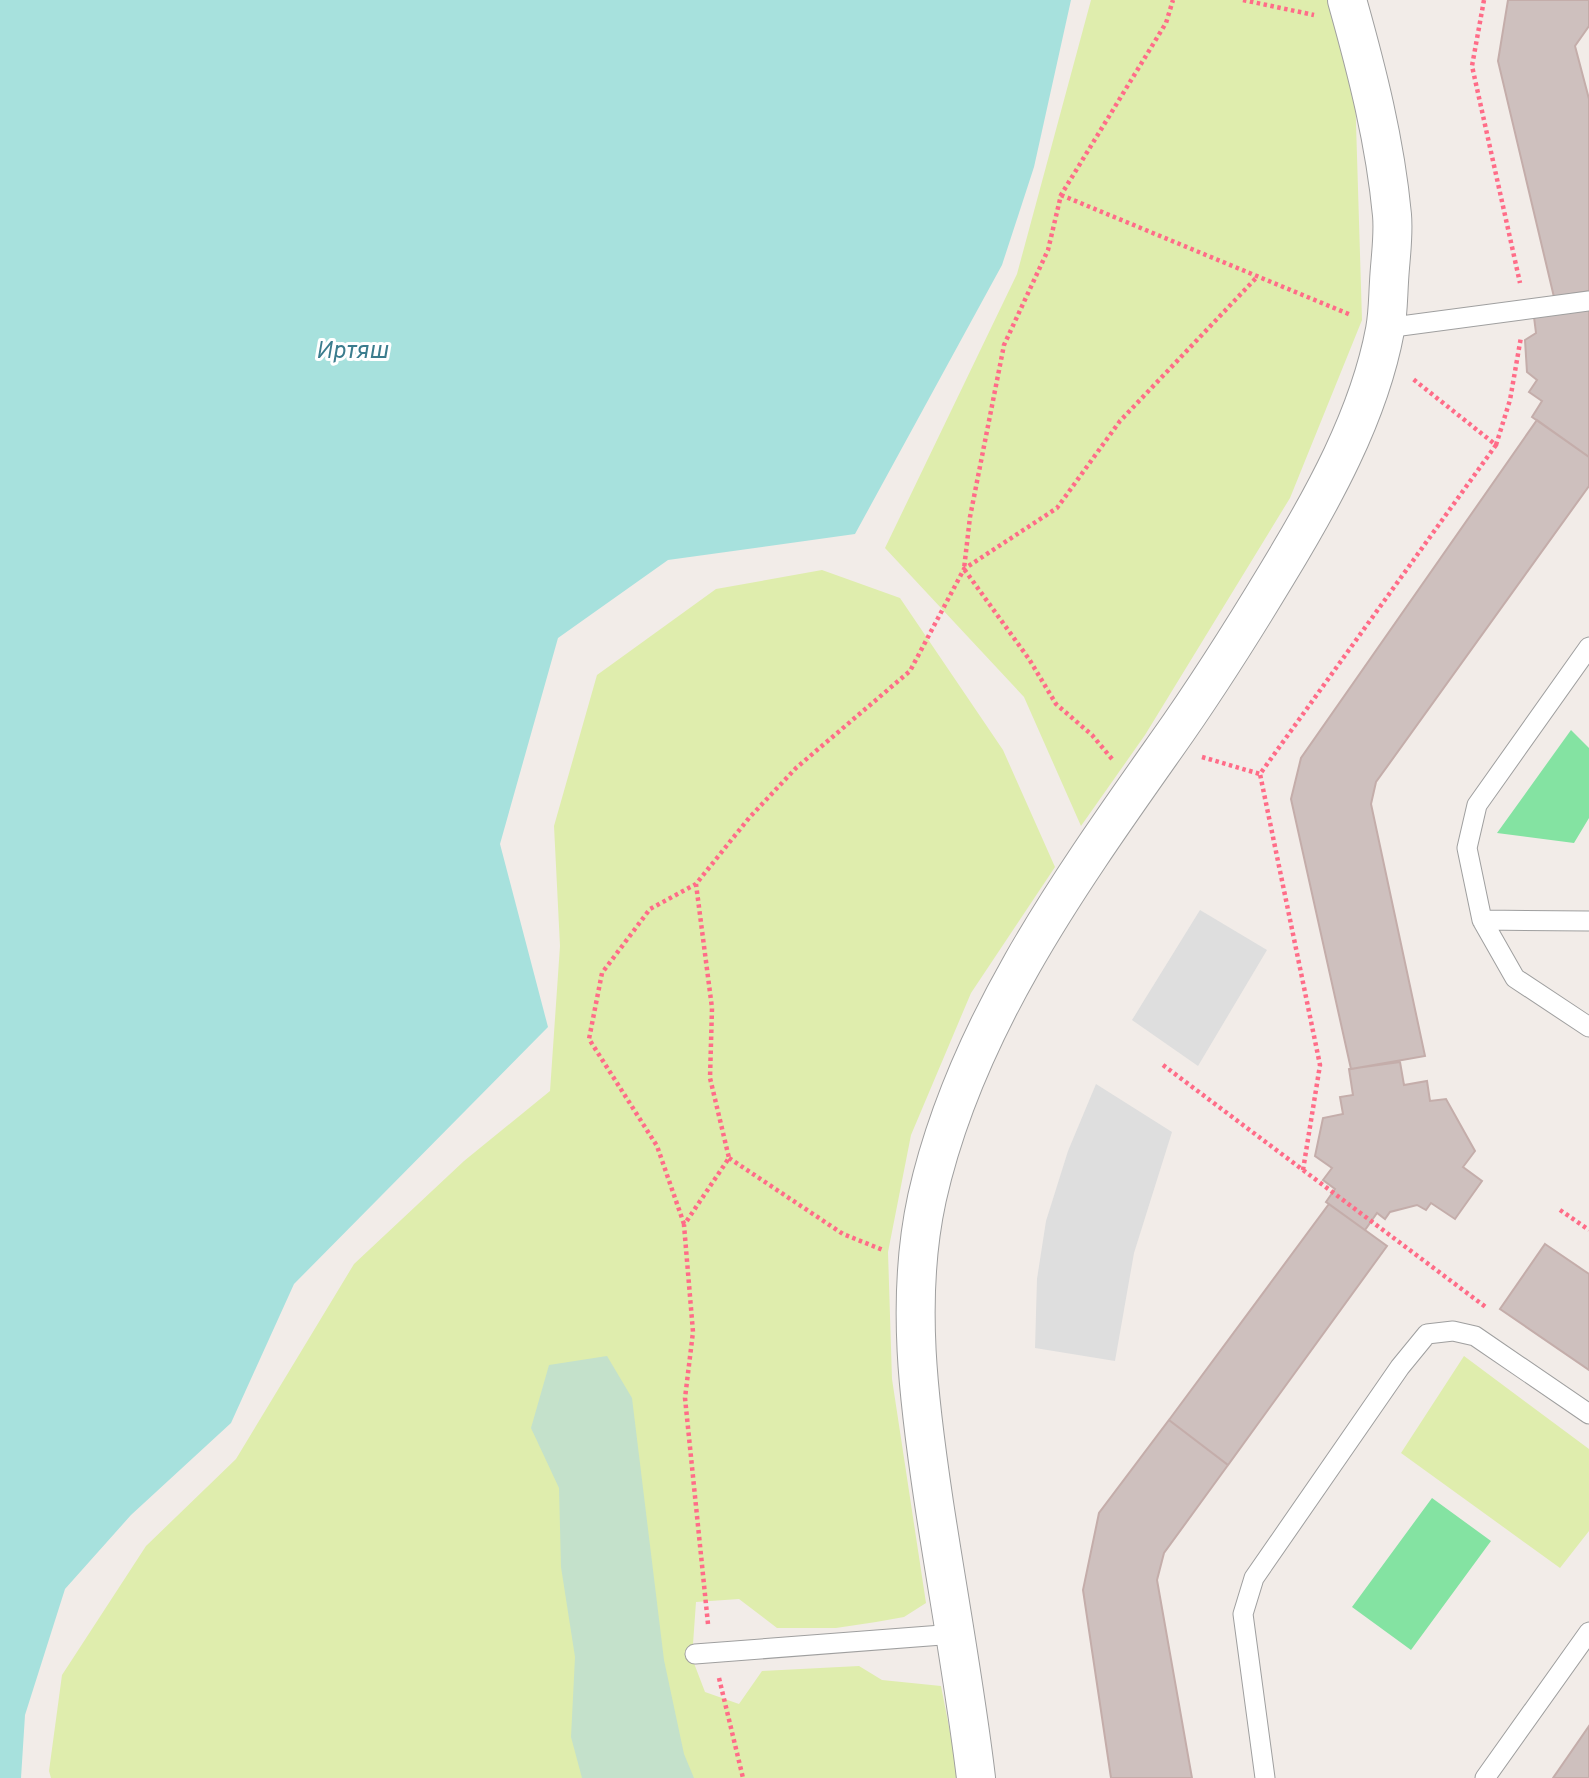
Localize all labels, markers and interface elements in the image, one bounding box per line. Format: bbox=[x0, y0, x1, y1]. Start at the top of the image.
water label: Иртяш bbox=[316, 337, 389, 367]

